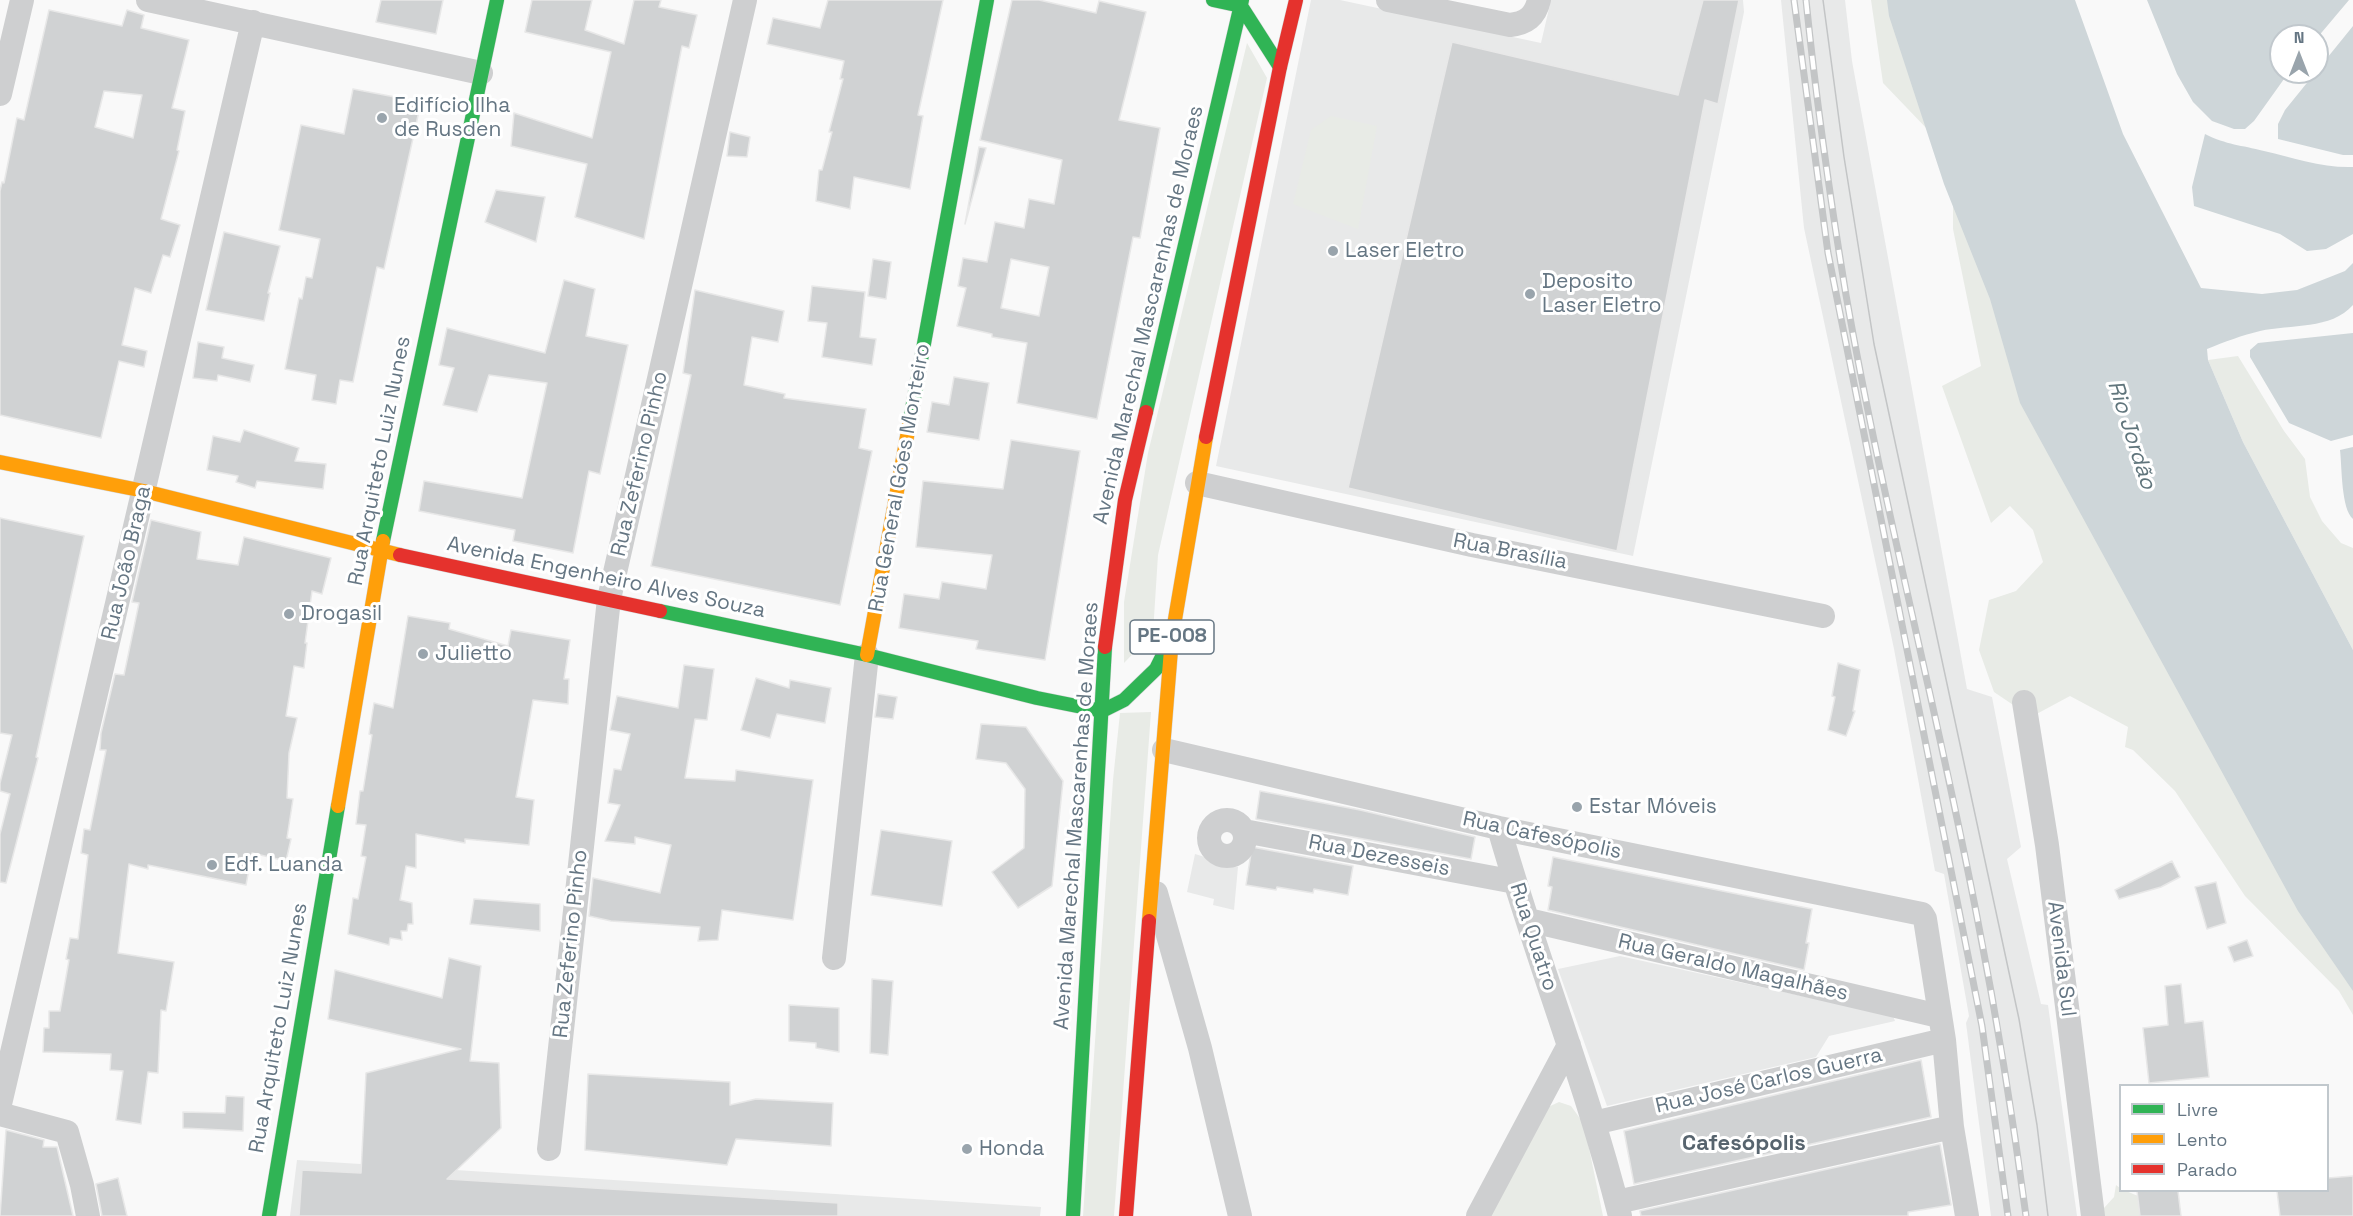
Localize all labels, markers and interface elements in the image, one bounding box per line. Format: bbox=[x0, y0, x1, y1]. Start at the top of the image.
north arrow bbox=[2269, 24, 2329, 84]
text: N bbox=[2294, 27, 2304, 48]
place label: Edifício Ilha de Rusden bbox=[394, 93, 510, 143]
street label: Avenida Marechal Mascarenhas de Moraes bbox=[1088, 103, 1210, 527]
marker: Edifício Ilha de Rusden bbox=[375, 111, 389, 125]
place label: Laser Eletro bbox=[1345, 238, 1464, 264]
marker: Laser Eletro bbox=[1326, 244, 1340, 258]
place label: Deposito Laser Eletro bbox=[1542, 269, 1661, 319]
marker: Deposito Laser Eletro bbox=[1523, 287, 1537, 301]
street label: Rua Arquiteto Luiz Nunes bbox=[343, 334, 417, 588]
street label: Rua General Góes Monteiro bbox=[864, 342, 936, 614]
street label: Rua Zeferino Pinho bbox=[606, 369, 674, 559]
water label: Rio Jordão bbox=[2101, 377, 2161, 493]
street label: Rua João Braga bbox=[97, 483, 157, 643]
street label: Rua Brasília bbox=[1451, 529, 1569, 575]
street label: Avenida Engenheiro Alves Souza bbox=[444, 532, 768, 624]
place label: Drogasil bbox=[301, 601, 382, 627]
street label: Avenida Marechal Mascarenhas de Moraes bbox=[1049, 601, 1105, 1031]
marker: Drogasil bbox=[282, 607, 296, 621]
road number: PE-008 bbox=[1130, 620, 1214, 654]
place label: Julietto bbox=[435, 641, 512, 667]
marker: Julietto bbox=[416, 647, 430, 661]
place label: Estar Móveis bbox=[1589, 794, 1717, 820]
marker: Estar Móveis bbox=[1570, 800, 1584, 814]
street label: Rua Cafesópolis bbox=[1460, 807, 1624, 865]
street label: Rua Dezesseis bbox=[1306, 830, 1452, 882]
street label: Rua Zeferino Pinho bbox=[549, 848, 593, 1040]
place label: Edf. Luanda bbox=[224, 852, 343, 878]
marker: Edf. Luanda bbox=[205, 858, 219, 872]
street label: Rua Quatro bbox=[1504, 880, 1562, 994]
street label: Avenida Sul bbox=[2041, 900, 2081, 1018]
street label: Rua Arquiteto Luiz Nunes bbox=[245, 901, 313, 1155]
street label: Rua Geraldo Magalhães bbox=[1615, 929, 1851, 1007]
street label: Rua José Carlos Guerra bbox=[1653, 1043, 1885, 1119]
legend bbox=[2119, 1084, 2329, 1192]
text: Livre bbox=[2177, 1098, 2218, 1121]
text: Lento bbox=[2177, 1128, 2227, 1151]
district label: Cafesópolis bbox=[1682, 1131, 1806, 1157]
place label: Honda bbox=[979, 1136, 1044, 1162]
marker: Honda bbox=[960, 1142, 974, 1156]
text: Parado bbox=[2177, 1158, 2237, 1181]

